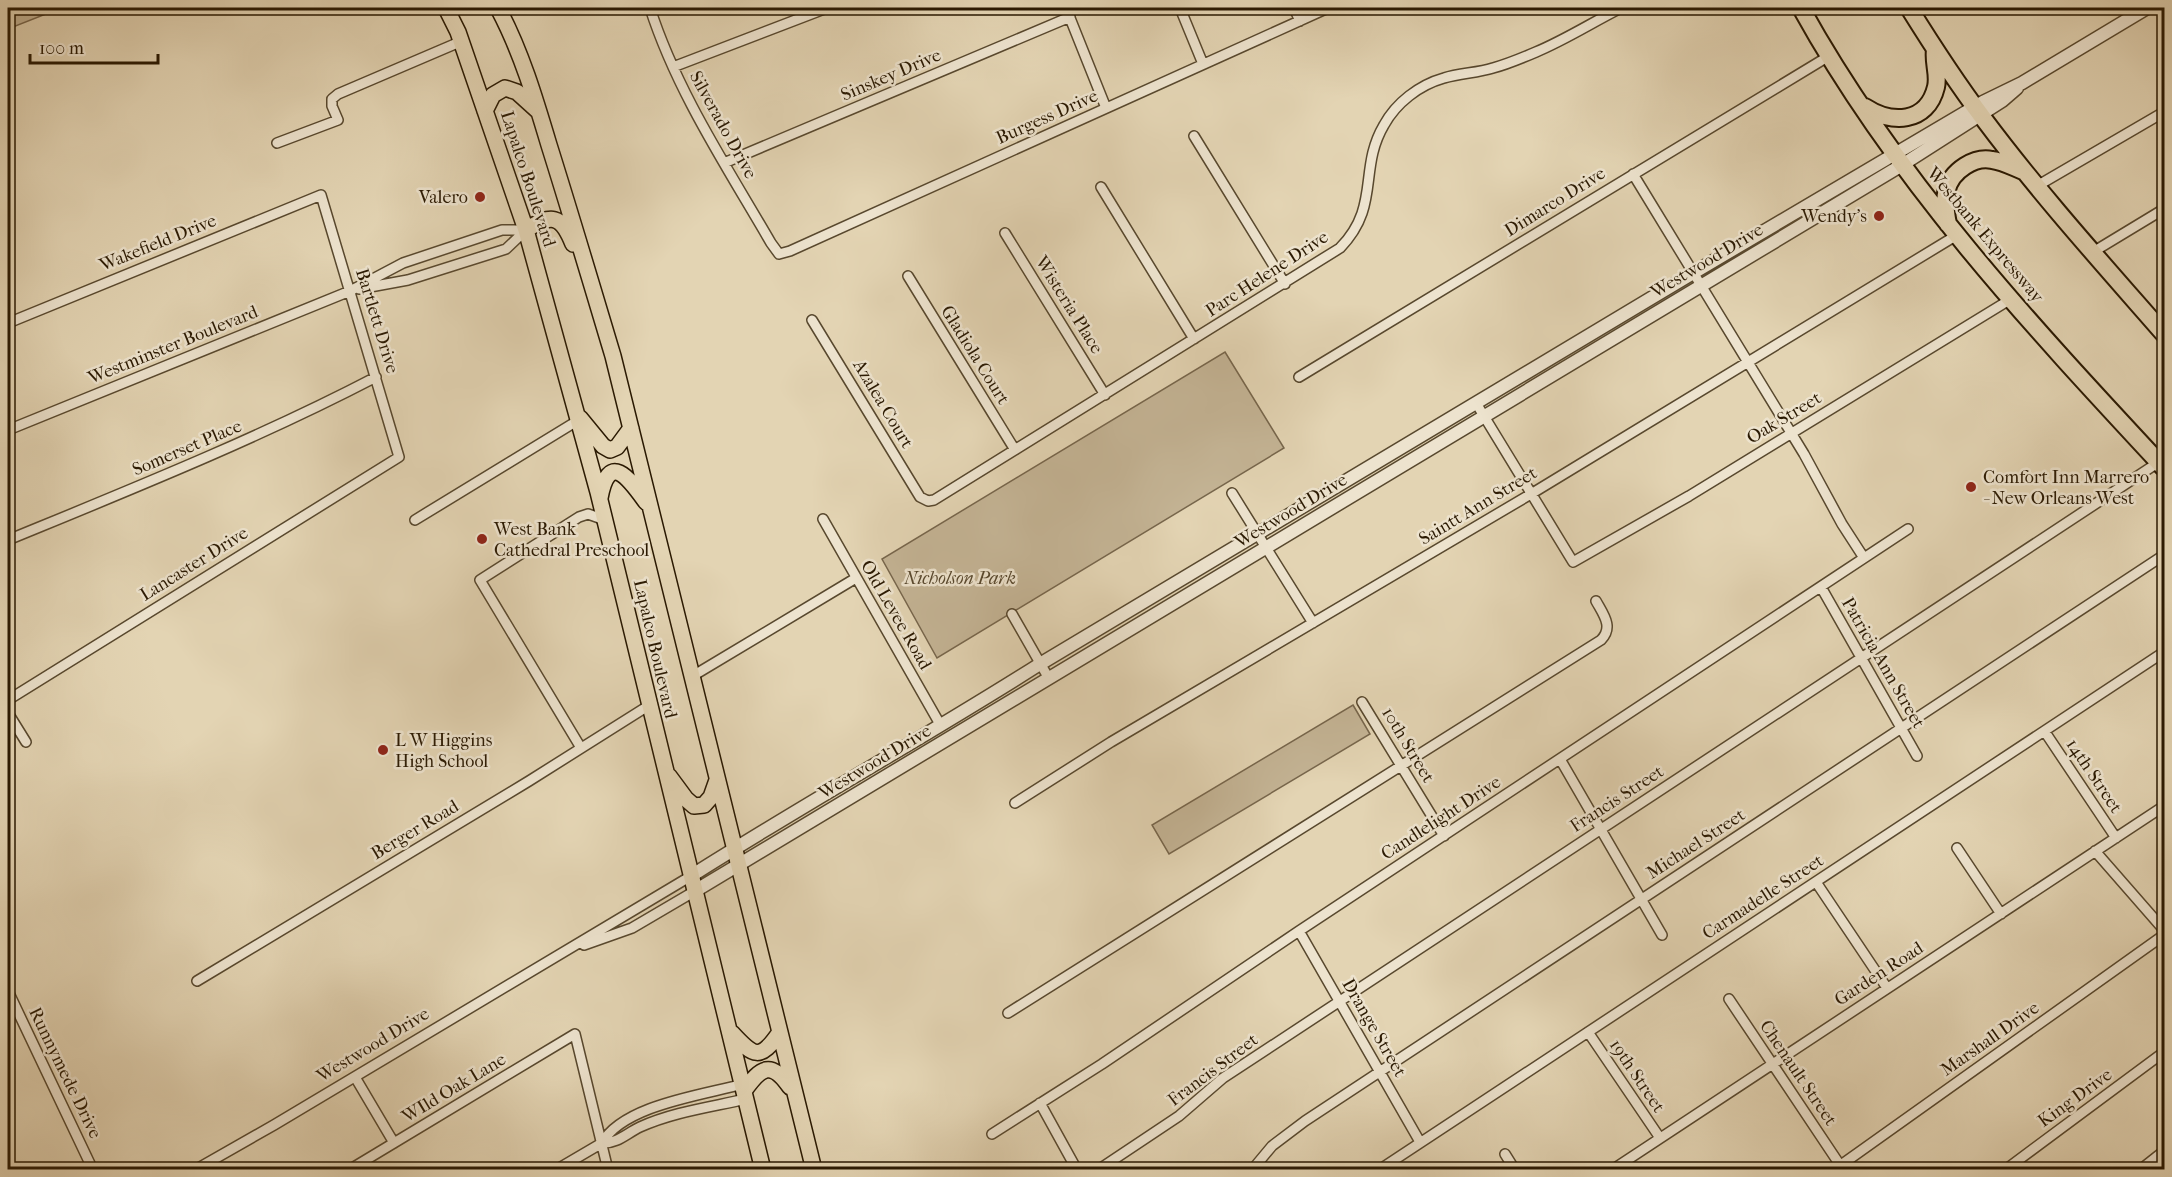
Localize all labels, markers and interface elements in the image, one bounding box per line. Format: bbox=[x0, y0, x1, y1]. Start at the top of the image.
scale bar bbox=[30, 27, 158, 65]
text: 100 m bbox=[39, 38, 84, 59]
street label: Sinskey Drive bbox=[838, 44, 944, 106]
street label: Silverado Drive bbox=[685, 68, 761, 182]
street label: Burgess Drive bbox=[993, 85, 1101, 149]
street label: Lapalco Boulevard bbox=[496, 108, 560, 250]
street label: Westbank Expressway bbox=[1922, 162, 2049, 308]
street label: Dimarco Drive bbox=[1501, 163, 1609, 241]
place label: Valero bbox=[418, 187, 468, 208]
marker: Valero bbox=[473, 190, 487, 204]
place label: Wendy’s bbox=[1800, 206, 1867, 227]
marker: Wendy’s bbox=[1872, 209, 1886, 223]
street label: Wakefield Drive bbox=[96, 210, 220, 276]
street label: Westwood Drive bbox=[1646, 219, 1767, 303]
street label: Parc Helene Drive bbox=[1202, 226, 1332, 322]
street label: Wisteria Place bbox=[1030, 252, 1107, 358]
street label: Bartlett Drive bbox=[351, 266, 403, 376]
street label: Westminster Boulevard bbox=[84, 301, 261, 389]
street label: Gladiola Court bbox=[936, 302, 1014, 409]
street label: Azalea Court bbox=[848, 355, 918, 452]
street label: Oak Street bbox=[1743, 387, 1826, 448]
street label: Somerset Place bbox=[129, 416, 245, 480]
street label: Saintt Ann Street bbox=[1415, 462, 1541, 549]
place label: Comfort Inn Marrero - New Orleans West bbox=[1983, 467, 2149, 509]
street label: Westwood Drive bbox=[1230, 469, 1351, 553]
marker: Comfort Inn Marrero - New Orleans West bbox=[1964, 480, 1978, 494]
place label: West Bank Cathedral Preschool bbox=[493, 519, 649, 561]
street label: Lancaster Drive bbox=[136, 522, 252, 606]
marker: West Bank Cathedral Preschool bbox=[475, 532, 489, 546]
street label: Old Levee Road bbox=[856, 557, 936, 674]
park label: Nicholson Park bbox=[903, 568, 1016, 589]
street label: Lapalco Boulevard bbox=[629, 577, 681, 721]
street label: Patricia Ann Street bbox=[1837, 594, 1929, 733]
street label: 10th Street bbox=[1377, 704, 1439, 787]
street label: Westwood Drive bbox=[814, 720, 935, 804]
place label: L W Higgins High School bbox=[395, 730, 493, 772]
street label: 14th Street bbox=[2062, 735, 2127, 818]
marker: L W Higgins High School bbox=[376, 743, 390, 757]
street label: Francis Street bbox=[1566, 761, 1668, 837]
street label: Candlelight Drive bbox=[1377, 771, 1505, 864]
street label: Berger Road bbox=[367, 796, 463, 864]
street label: Michael Street bbox=[1643, 804, 1750, 884]
street label: Carmadelle Street bbox=[1699, 850, 1828, 944]
street label: Garden Road bbox=[1831, 937, 1927, 1010]
street label: Drange Street bbox=[1337, 975, 1411, 1081]
street label: Marshall Drive bbox=[1937, 997, 2043, 1081]
street label: Westwood Drive bbox=[312, 1003, 433, 1087]
street label: Runnymede Drive bbox=[24, 1004, 106, 1142]
street label: Chenault Street bbox=[1755, 1016, 1841, 1130]
street label: Francis Street bbox=[1164, 1029, 1263, 1111]
street label: 19th Street bbox=[1605, 1035, 1669, 1117]
street label: WIld Oak Lane bbox=[397, 1049, 510, 1128]
street label: King Drive bbox=[2034, 1064, 2116, 1132]

